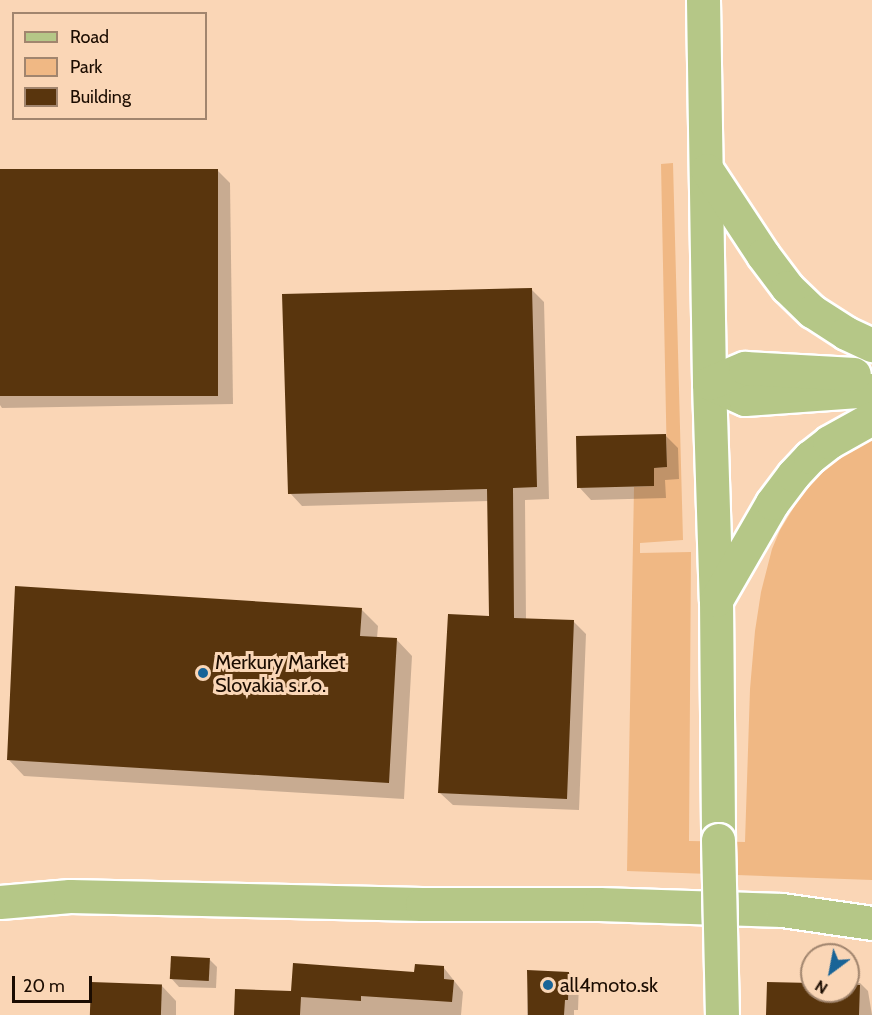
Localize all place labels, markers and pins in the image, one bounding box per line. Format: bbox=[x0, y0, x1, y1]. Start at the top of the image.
place label: Merkury Market Slovakia s.r.o. bbox=[215, 650, 345, 697]
marker: Merkury Market Slovakia s.r.o. bbox=[196, 666, 210, 680]
place label: all4moto.sk bbox=[560, 973, 658, 997]
marker: all4moto.sk bbox=[541, 978, 555, 992]

